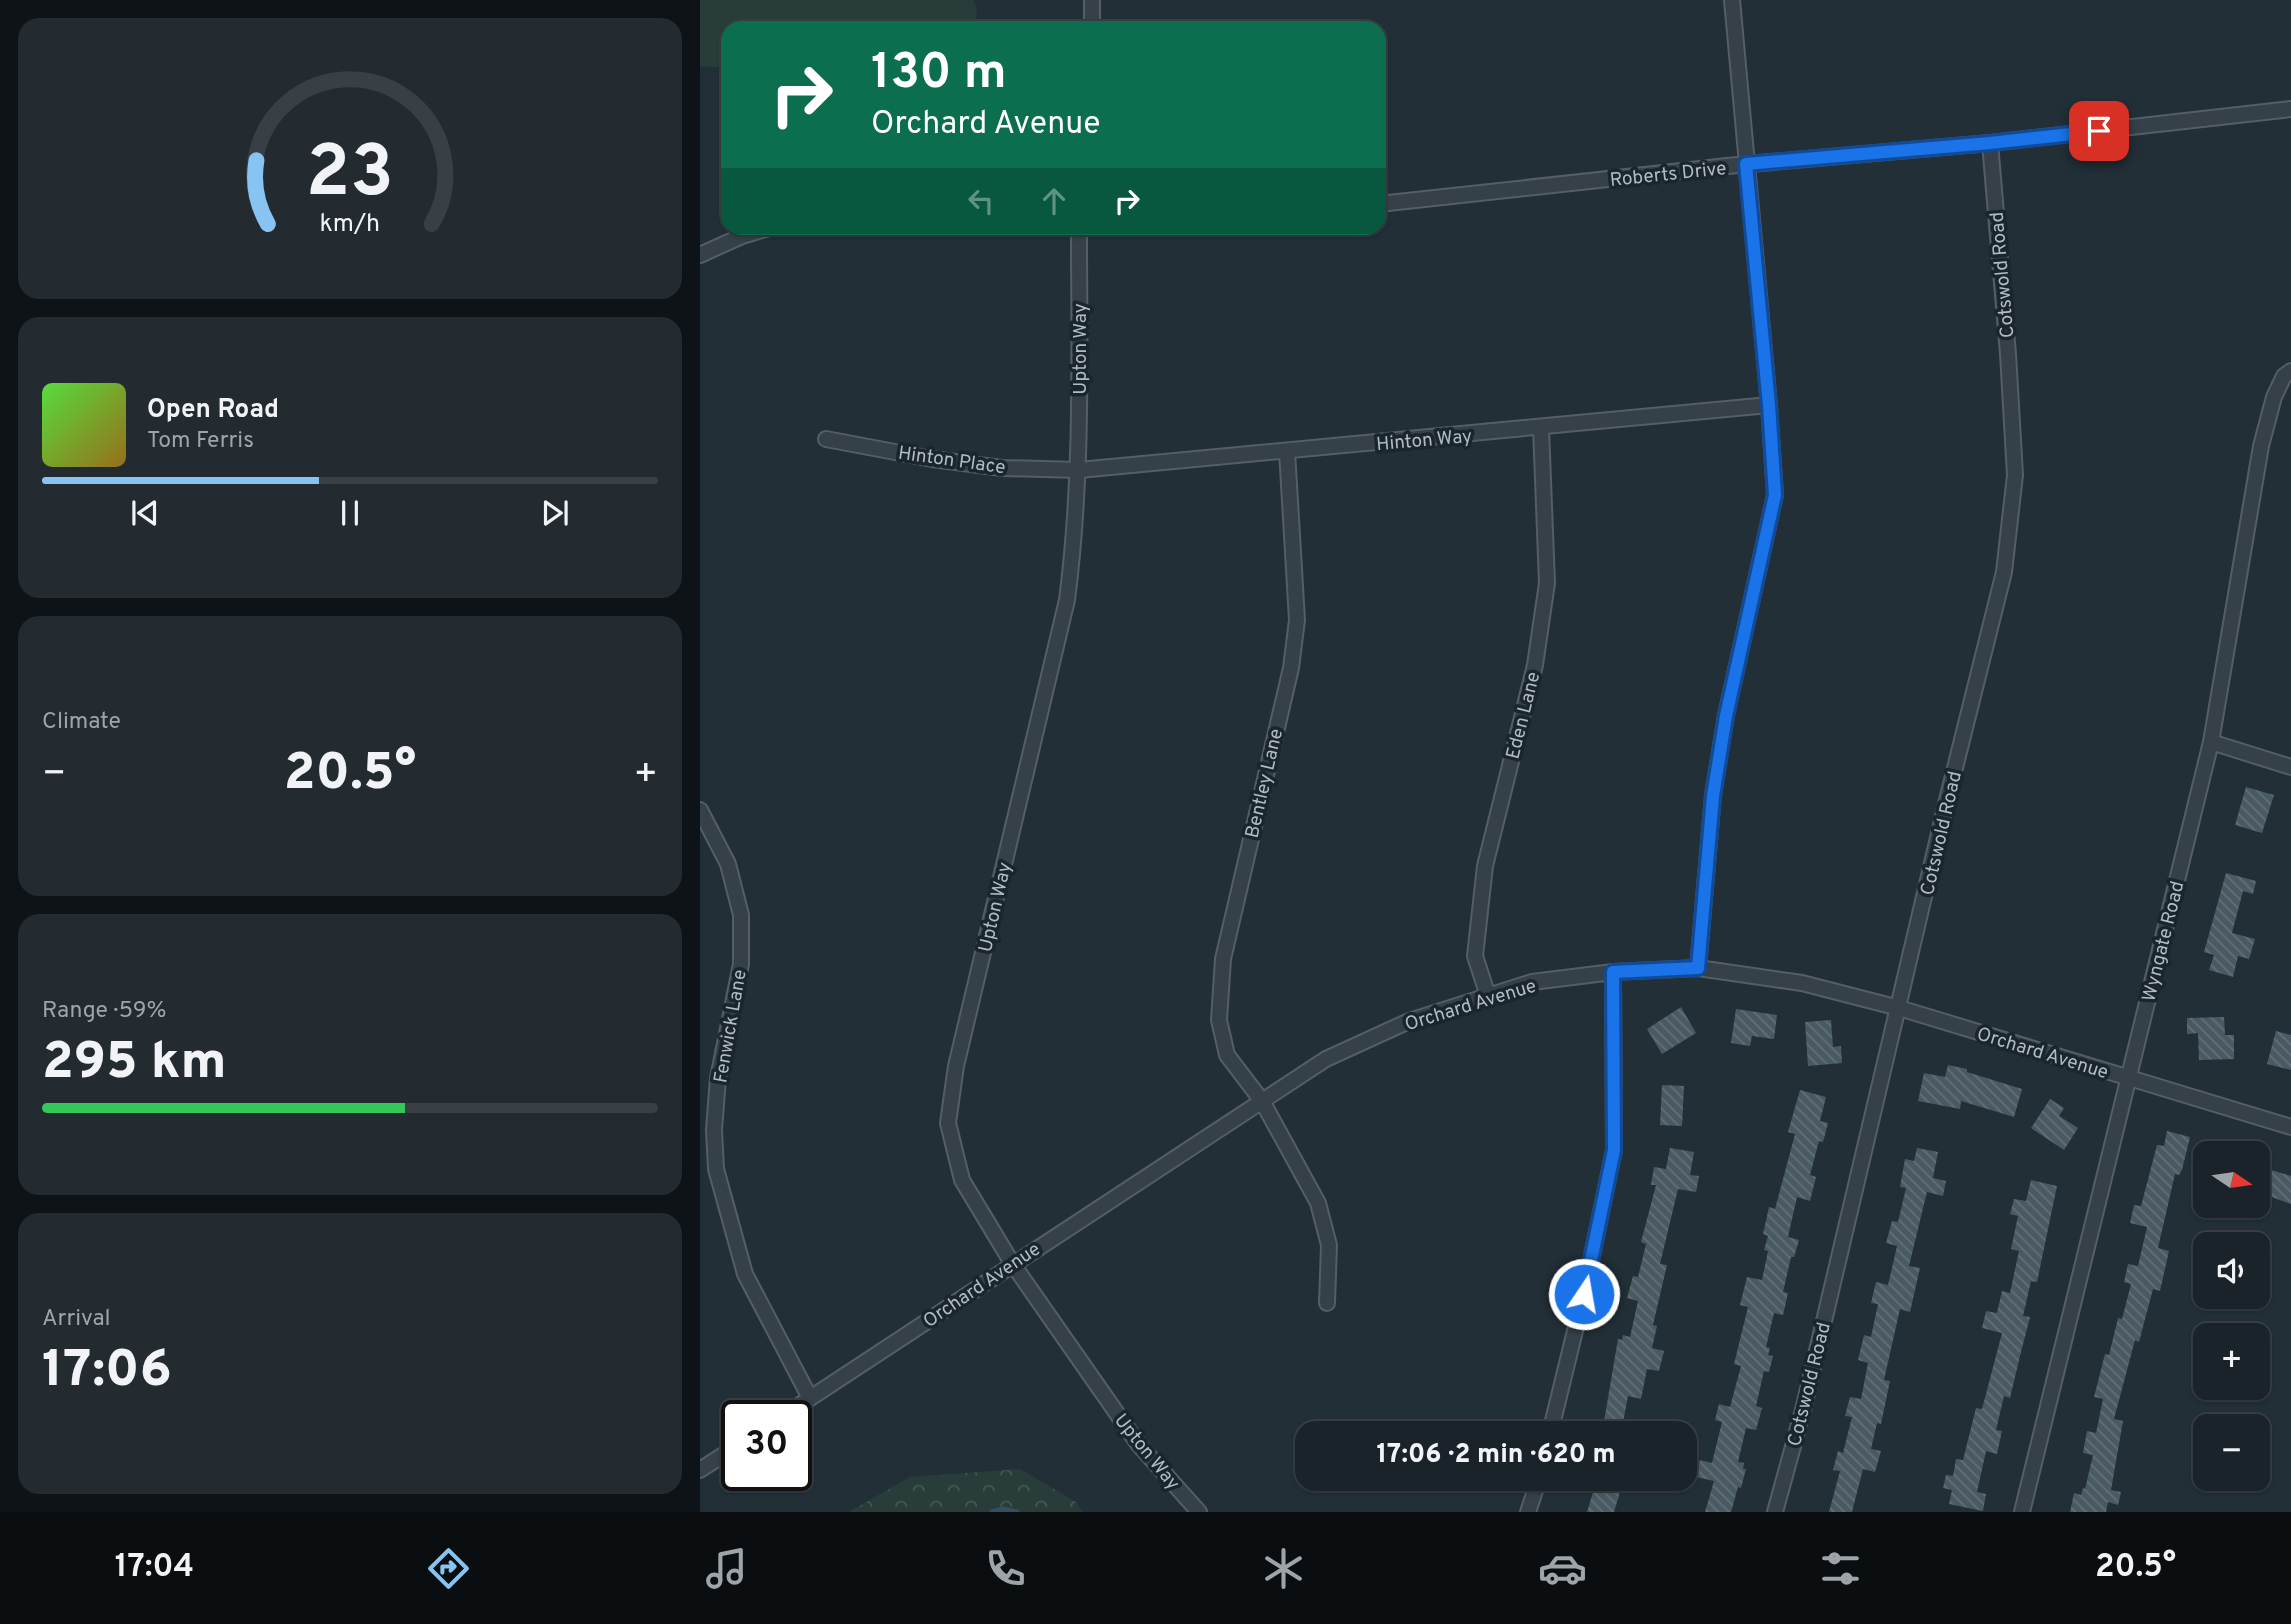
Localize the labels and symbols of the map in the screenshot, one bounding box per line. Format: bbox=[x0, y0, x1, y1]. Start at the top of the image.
pin bbox=[2069, 101, 2129, 161]
street label: Roberts Drive bbox=[1609, 157, 1728, 193]
street label: Cotswold Road bbox=[1986, 211, 2020, 339]
street label: Upton Way bbox=[1069, 303, 1093, 395]
street label: Hinton Way bbox=[1375, 425, 1473, 457]
street label: Hinton Place bbox=[896, 442, 1007, 480]
street label: Eden Lane bbox=[1502, 669, 1546, 762]
street label: Bentley Lane bbox=[1241, 726, 1289, 841]
street label: Cotswold Road bbox=[1916, 769, 1968, 898]
street label: Upton Way bbox=[974, 860, 1018, 955]
street label: Wyngate Road bbox=[2137, 879, 2190, 1004]
street label: Fenwick Lane bbox=[709, 968, 753, 1085]
street label: Orchard Avenue bbox=[1402, 975, 1539, 1037]
street label: Orchard Avenue bbox=[1974, 1023, 2111, 1085]
north arrow bbox=[2193, 1141, 2270, 1218]
street label: Orchard Avenue bbox=[919, 1238, 1045, 1334]
position arrow bbox=[1547, 1257, 1621, 1331]
street label: Cotswold Road bbox=[1783, 1320, 1837, 1449]
speed limit sign: 30 bbox=[721, 1400, 812, 1491]
street label: Upton Way bbox=[1108, 1409, 1185, 1495]

